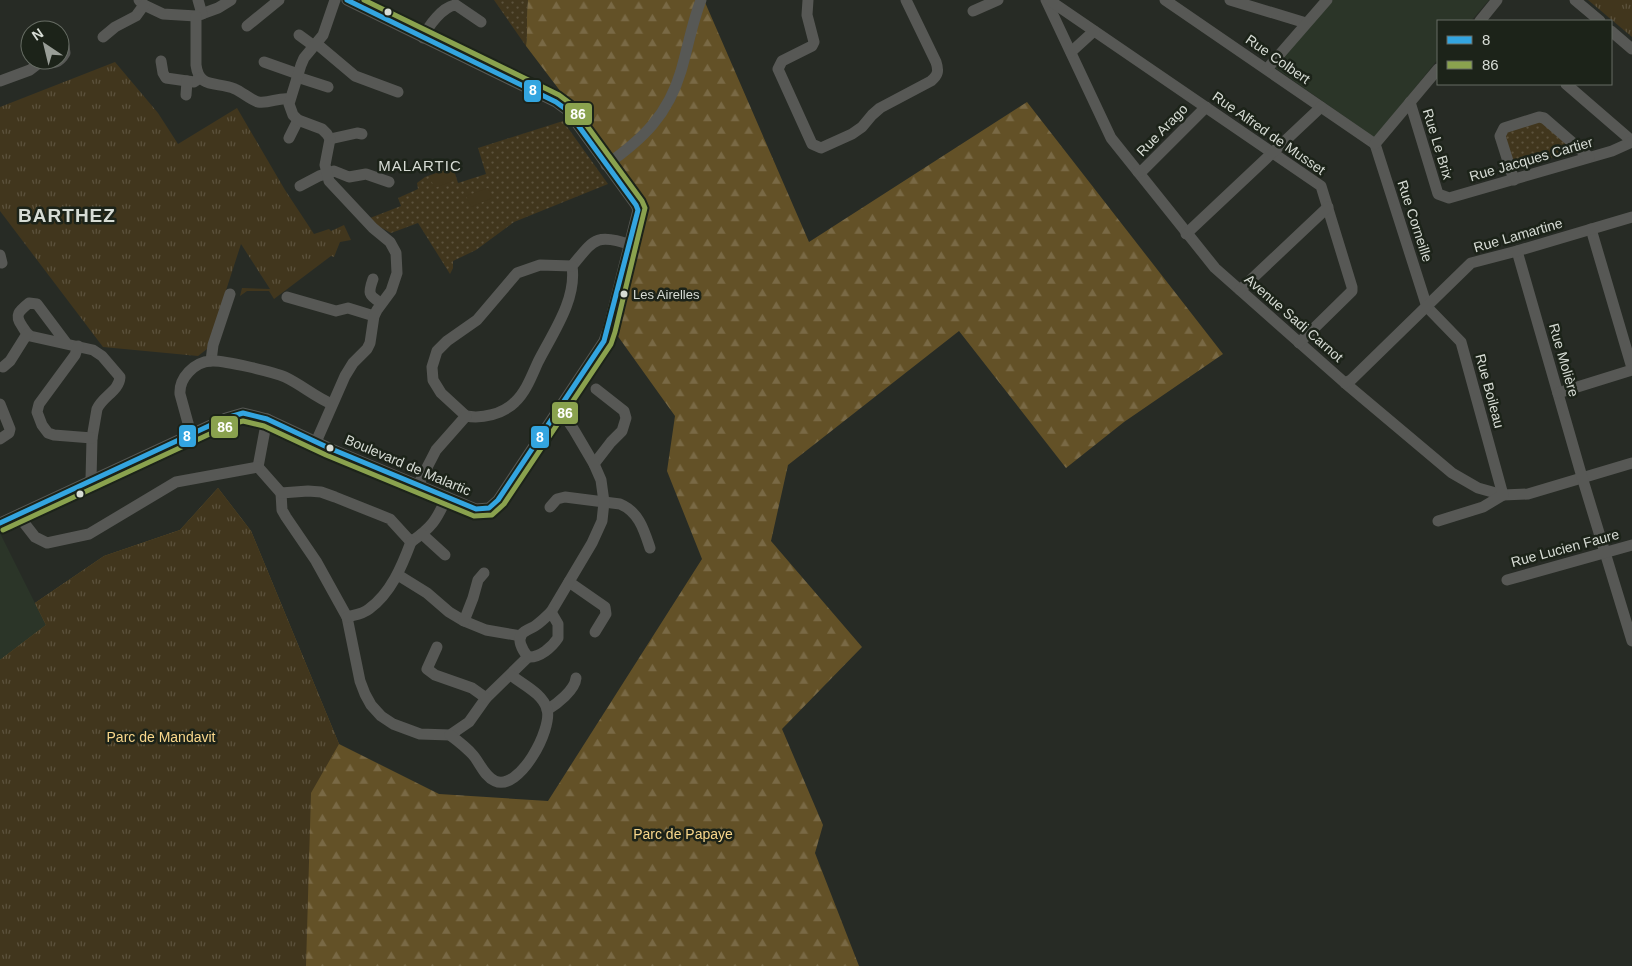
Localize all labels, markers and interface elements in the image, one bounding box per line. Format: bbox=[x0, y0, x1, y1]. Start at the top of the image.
unlabelled marker bbox=[383, 7, 393, 17]
north arrow bbox=[20, 20, 70, 70]
legend bbox=[1437, 20, 1612, 85]
text: N bbox=[29, 25, 46, 44]
street label: Rue Colbert bbox=[1243, 31, 1313, 87]
text: 8 bbox=[1482, 31, 1490, 48]
text: 86 bbox=[1482, 56, 1499, 73]
line badge: 8 bbox=[523, 79, 542, 103]
text: 8 bbox=[529, 82, 537, 98]
street label: Rue Alfred de Musset bbox=[1210, 88, 1328, 178]
street label: Rue Arago bbox=[1133, 100, 1191, 159]
line badge: 86 bbox=[564, 102, 593, 126]
text: 86 bbox=[570, 106, 586, 122]
street label: Rue Le Brix bbox=[1420, 107, 1456, 181]
street label: Rue Jacques Cartier bbox=[1467, 134, 1595, 184]
district label: MALARTIC bbox=[378, 157, 462, 174]
street label: Rue Corneille bbox=[1394, 178, 1436, 264]
district label: BARTHEZ bbox=[18, 205, 116, 226]
street label: Rue Lamartine bbox=[1472, 215, 1565, 255]
street label: Avenue Sadi Carnot bbox=[1242, 271, 1347, 365]
place label: Les Airelles bbox=[633, 287, 700, 302]
marker: Les Airelles bbox=[619, 289, 629, 299]
street label: Rue Molière bbox=[1546, 322, 1582, 399]
street label: Rue Boileau bbox=[1472, 352, 1508, 430]
line badge: 86 bbox=[551, 401, 579, 425]
text: 86 bbox=[557, 405, 573, 421]
line badge: 86 bbox=[210, 415, 239, 439]
text: 86 bbox=[217, 419, 233, 435]
line badge: 8 bbox=[178, 424, 197, 448]
line badge: 8 bbox=[530, 425, 550, 449]
text: 8 bbox=[183, 428, 191, 444]
text: 8 bbox=[536, 429, 544, 445]
street label: Boulevard de Malartic bbox=[343, 431, 473, 499]
unlabelled marker bbox=[325, 443, 335, 453]
unlabelled marker bbox=[75, 489, 85, 499]
street label: Rue Lucien Faure bbox=[1509, 526, 1621, 570]
park label: Parc de Mandavit bbox=[107, 729, 216, 745]
park label: Parc de Papaye bbox=[633, 826, 733, 842]

